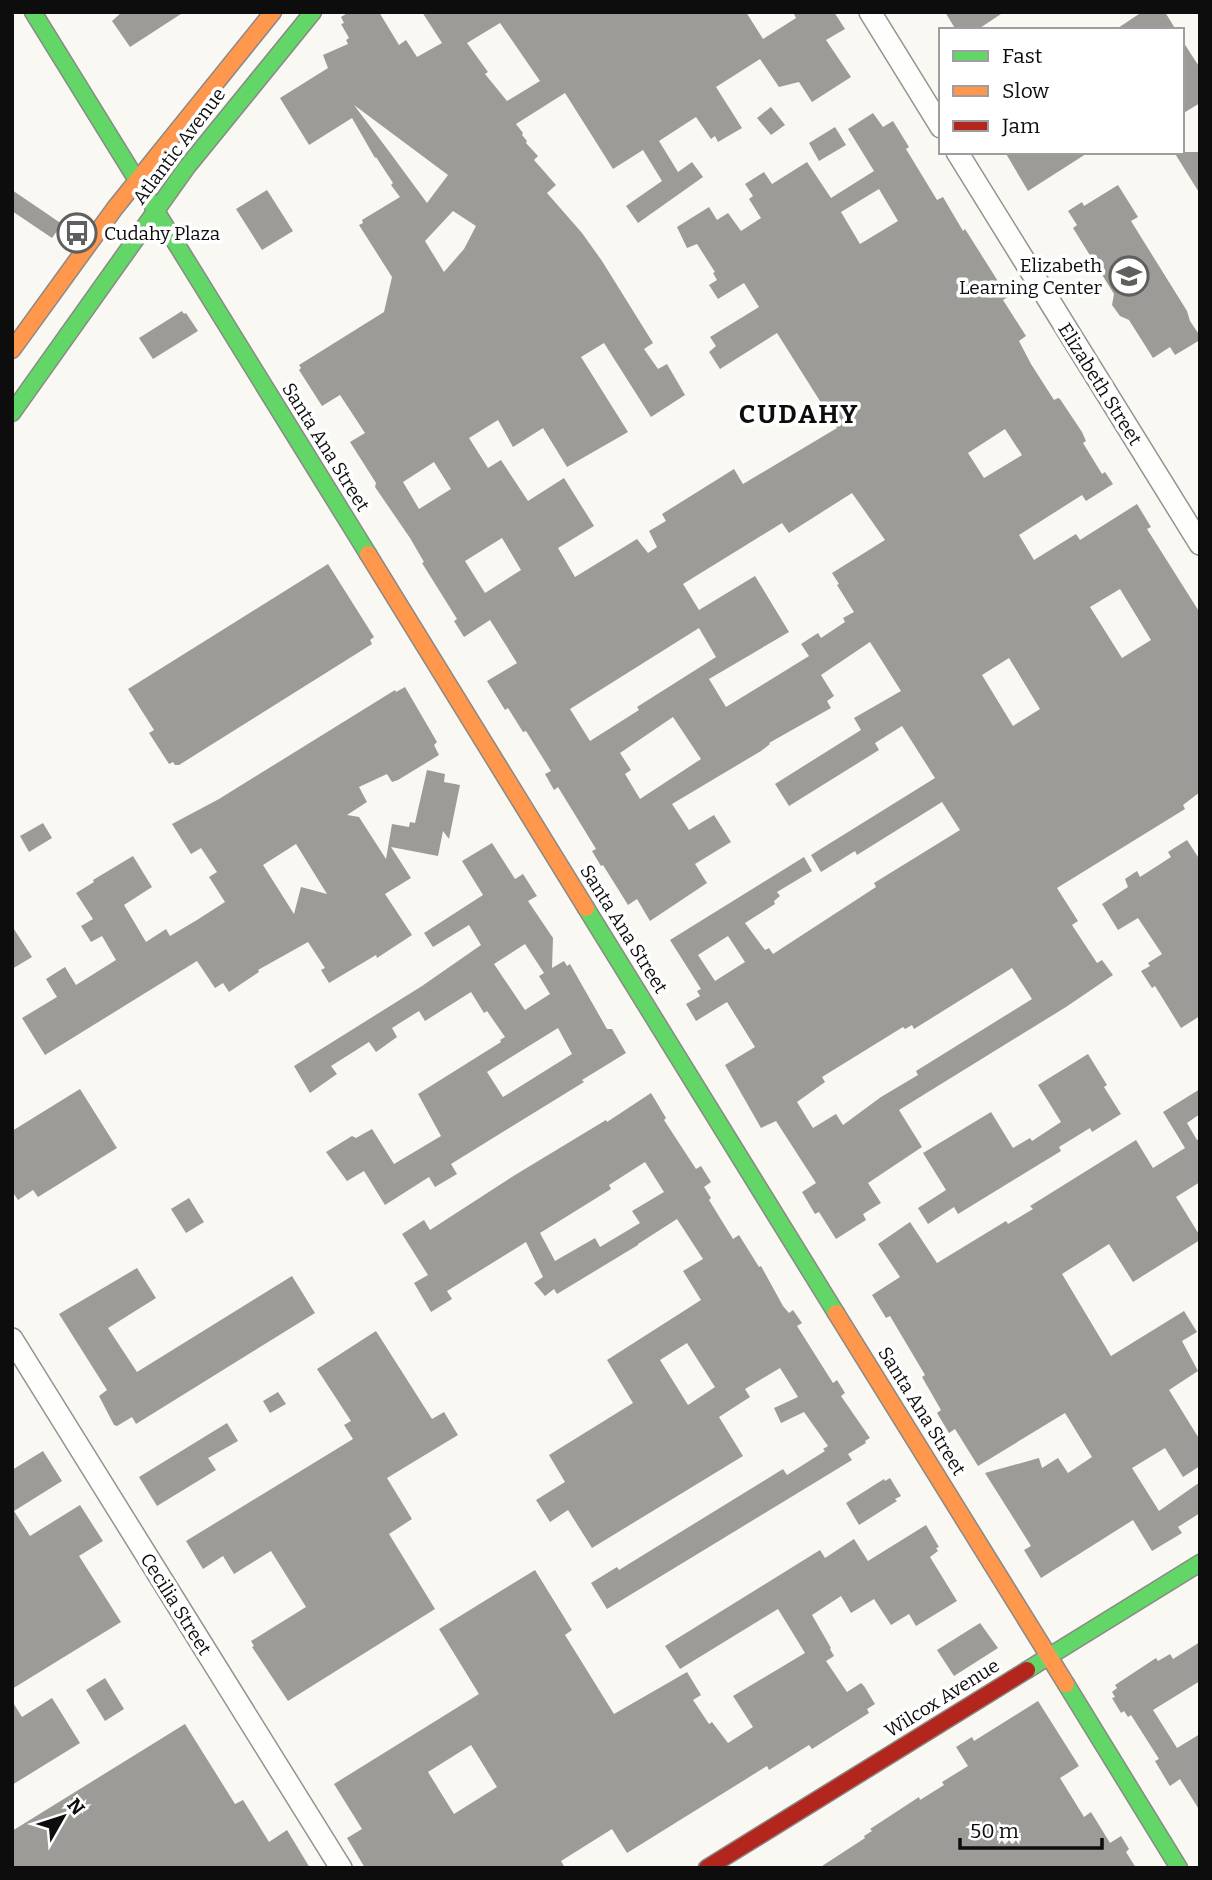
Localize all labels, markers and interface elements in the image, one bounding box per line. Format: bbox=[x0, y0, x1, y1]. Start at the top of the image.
legend bbox=[939, 28, 1184, 154]
text: Fast bbox=[1002, 43, 1043, 69]
text: Slow bbox=[1002, 78, 1049, 104]
street label: Atlantic Avenue bbox=[128, 83, 230, 209]
text: Jam bbox=[1001, 113, 1040, 139]
bus stop icon: Cudahy Plaza bbox=[56, 212, 98, 254]
place label: Cudahy Plaza bbox=[104, 222, 221, 245]
place label: Elizabeth Learning Center bbox=[959, 254, 1103, 299]
school or university icon: Elizabeth Learning Center bbox=[1108, 255, 1150, 297]
street label: Elizabeth Street bbox=[1053, 319, 1147, 449]
street label: Santa Ana Street bbox=[277, 378, 375, 516]
district label: CUDAHY bbox=[739, 399, 859, 430]
street label: Santa Ana Street bbox=[575, 860, 673, 998]
street label: Santa Ana Street bbox=[873, 1342, 971, 1480]
street label: Cecilia Street bbox=[136, 1549, 217, 1659]
street label: Wilcox Avenue bbox=[881, 1654, 1003, 1742]
north arrow bbox=[28, 1782, 98, 1852]
text: N bbox=[62, 1794, 90, 1820]
scale bar bbox=[960, 1806, 1102, 1850]
text: 50 m bbox=[970, 1818, 1019, 1844]

